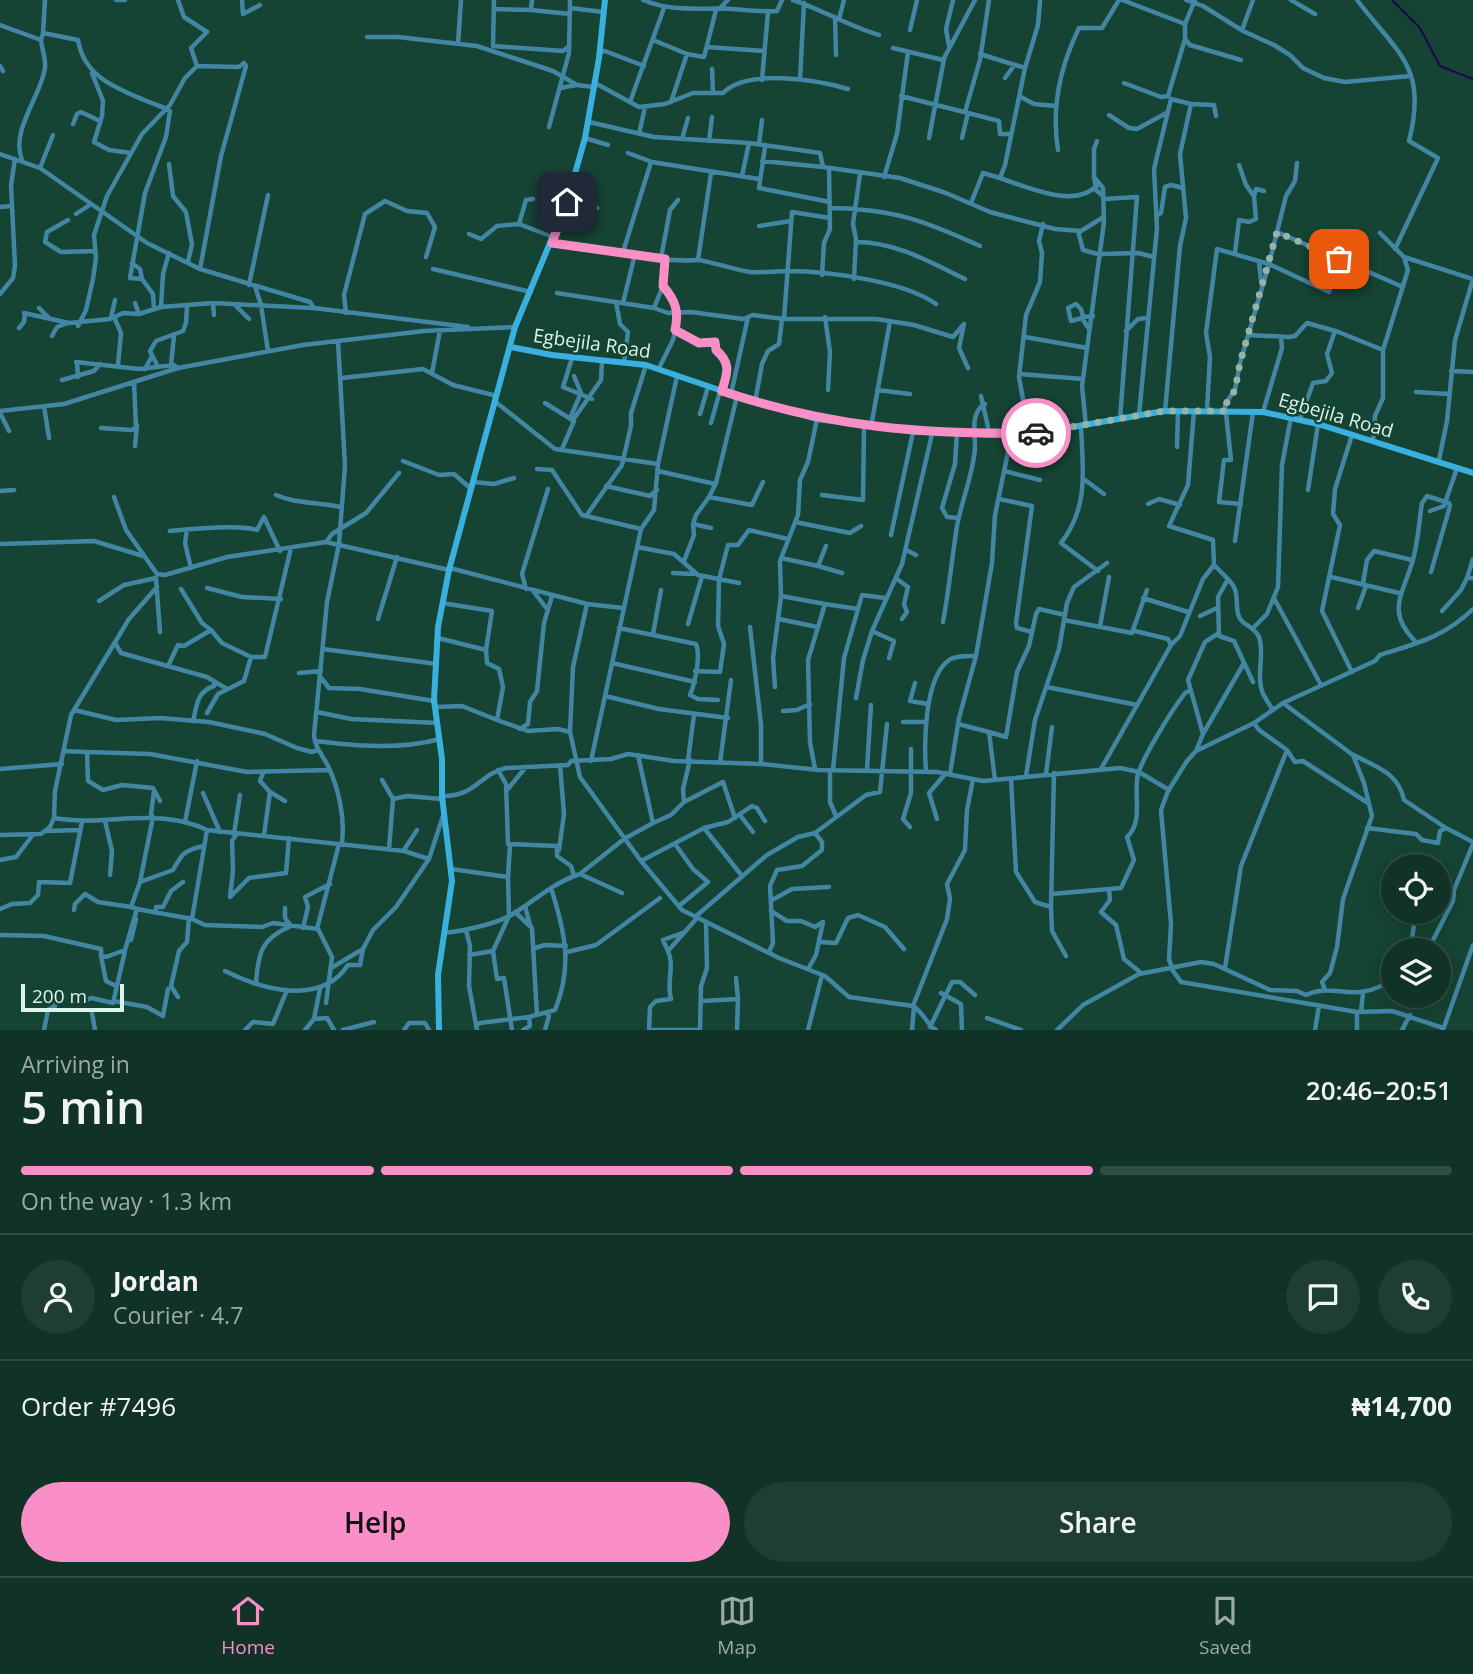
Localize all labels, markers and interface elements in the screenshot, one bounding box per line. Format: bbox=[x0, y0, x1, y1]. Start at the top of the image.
pin bbox=[537, 172, 597, 232]
icon: home bbox=[548, 183, 586, 221]
pin bbox=[1309, 229, 1369, 289]
icon: bag bbox=[1320, 240, 1358, 278]
street label: Egbejila Road bbox=[532, 322, 652, 364]
street label: Egbejila Road bbox=[1276, 386, 1396, 444]
courier bbox=[1001, 398, 1071, 468]
icon: car bbox=[1017, 414, 1055, 452]
map controls bbox=[1381, 854, 1451, 1008]
button: locate bbox=[1381, 854, 1451, 924]
button: layers bbox=[1381, 938, 1451, 1008]
scale bar bbox=[21, 981, 124, 1013]
text: 200 m bbox=[32, 983, 87, 1009]
text: Arriving in bbox=[21, 1048, 130, 1080]
text: 20:46–20:51 bbox=[1306, 1072, 1452, 1108]
text: 5 min bbox=[21, 1075, 145, 1137]
text: On the way · 1.3 km bbox=[21, 1185, 232, 1217]
button: person bbox=[21, 1260, 95, 1334]
button: chat bbox=[1286, 1260, 1360, 1334]
button: phone bbox=[1378, 1260, 1452, 1334]
text: Jordan bbox=[113, 1263, 199, 1299]
text: Courier · 4.7 bbox=[113, 1299, 243, 1331]
text: Order #7496 bbox=[21, 1388, 176, 1424]
text: ₦14,700 bbox=[1351, 1388, 1452, 1424]
button: Help bbox=[21, 1482, 730, 1562]
button: Share bbox=[744, 1482, 1452, 1562]
tab: Home bbox=[221, 1592, 275, 1660]
tab: Map bbox=[717, 1592, 757, 1660]
tab: Saved bbox=[1199, 1592, 1252, 1660]

